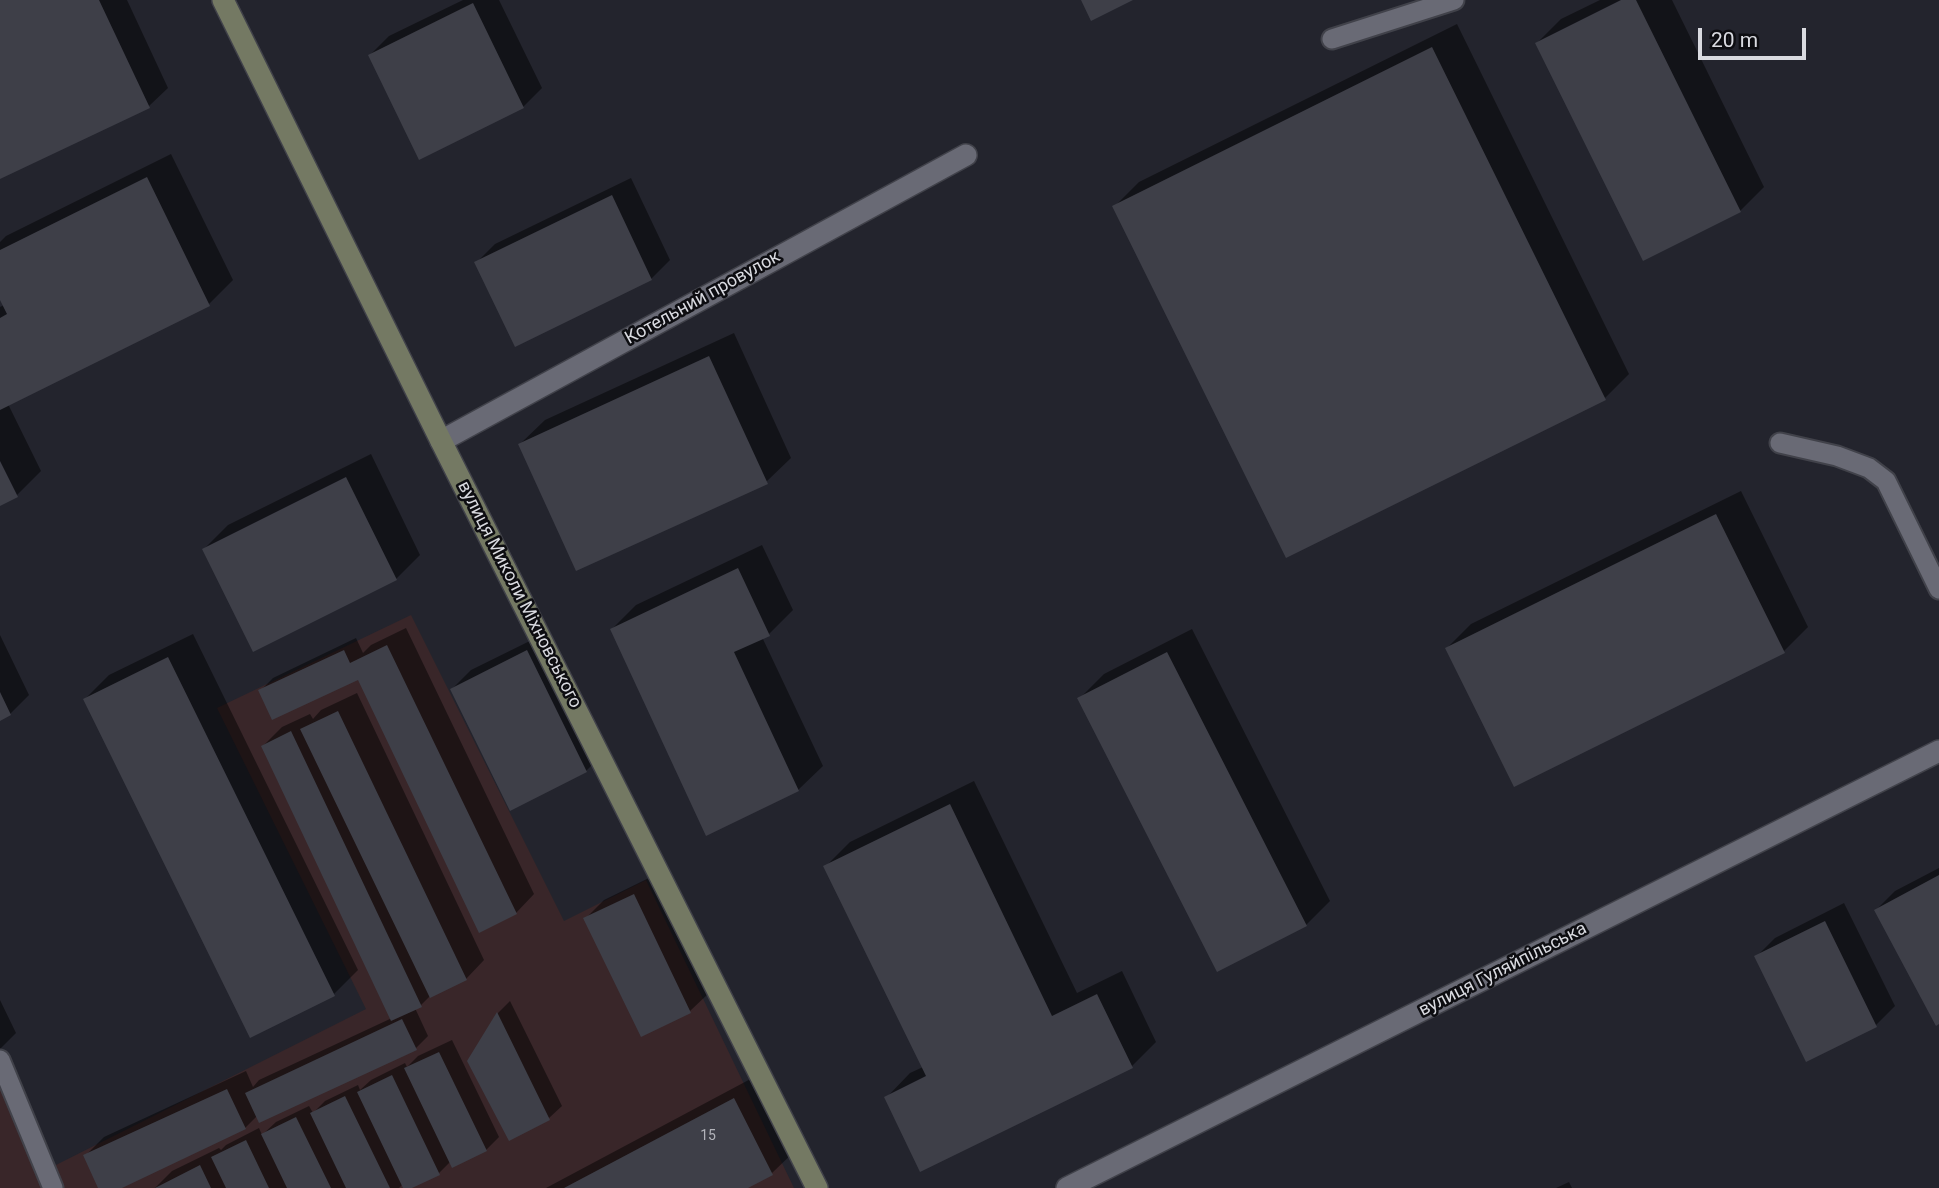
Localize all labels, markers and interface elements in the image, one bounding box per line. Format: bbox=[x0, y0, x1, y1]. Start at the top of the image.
scale bar bbox=[1701, 14, 1810, 58]
text: 20 m bbox=[1711, 28, 1758, 52]
street label: Котельний провулок bbox=[622, 246, 784, 350]
street label: вулиця Миколи Міхновського bbox=[452, 478, 586, 712]
street label: вулиця Гуляйпільська bbox=[1415, 918, 1591, 1022]
house number: 15 bbox=[700, 1128, 716, 1144]

